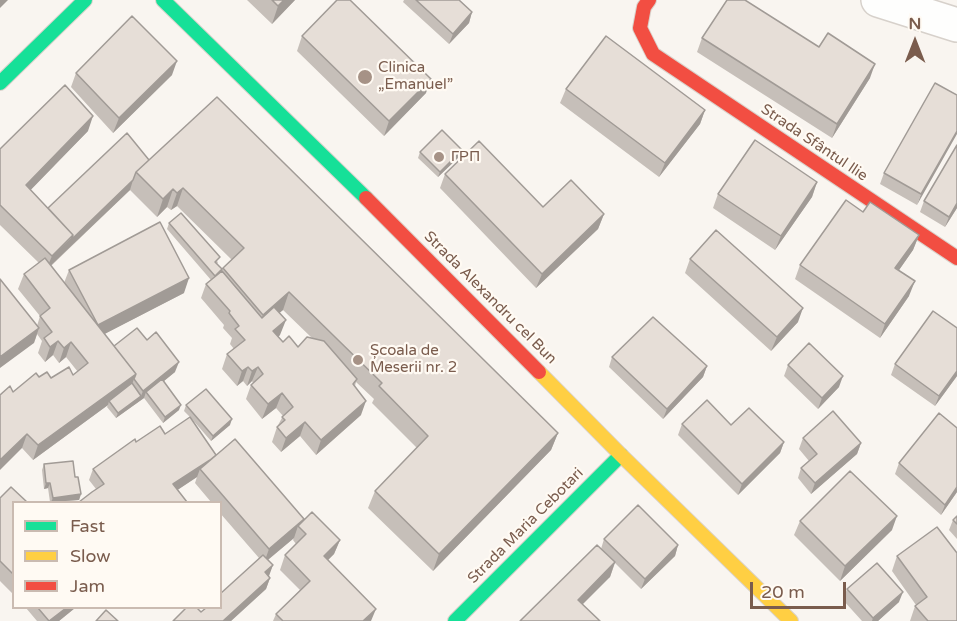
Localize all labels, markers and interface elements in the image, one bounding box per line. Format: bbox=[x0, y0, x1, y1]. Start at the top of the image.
north arrow bbox=[885, 12, 945, 72]
text: N bbox=[909, 14, 921, 34]
place label: Clinica „Emanuel” bbox=[378, 59, 453, 94]
marker: Clinica „Emanuel” bbox=[356, 68, 374, 86]
street label: Strada Sfântul Ilie bbox=[757, 101, 871, 185]
place label: ГРП bbox=[451, 148, 480, 166]
marker: ГРП bbox=[432, 150, 446, 164]
street label: Strada Alexandru cel Bun bbox=[420, 228, 560, 368]
place label: Școala de Meserii nr. 2 bbox=[370, 342, 457, 377]
marker: Școala de Meserii nr. 2 bbox=[351, 353, 365, 367]
street label: Strada Maria Cebotari bbox=[464, 464, 588, 588]
legend bbox=[12, 501, 222, 609]
text: Fast bbox=[70, 515, 105, 537]
text: Slow bbox=[70, 545, 111, 567]
scale bar bbox=[753, 570, 849, 608]
text: Jam bbox=[70, 575, 105, 597]
text: 20 m bbox=[761, 581, 805, 603]

